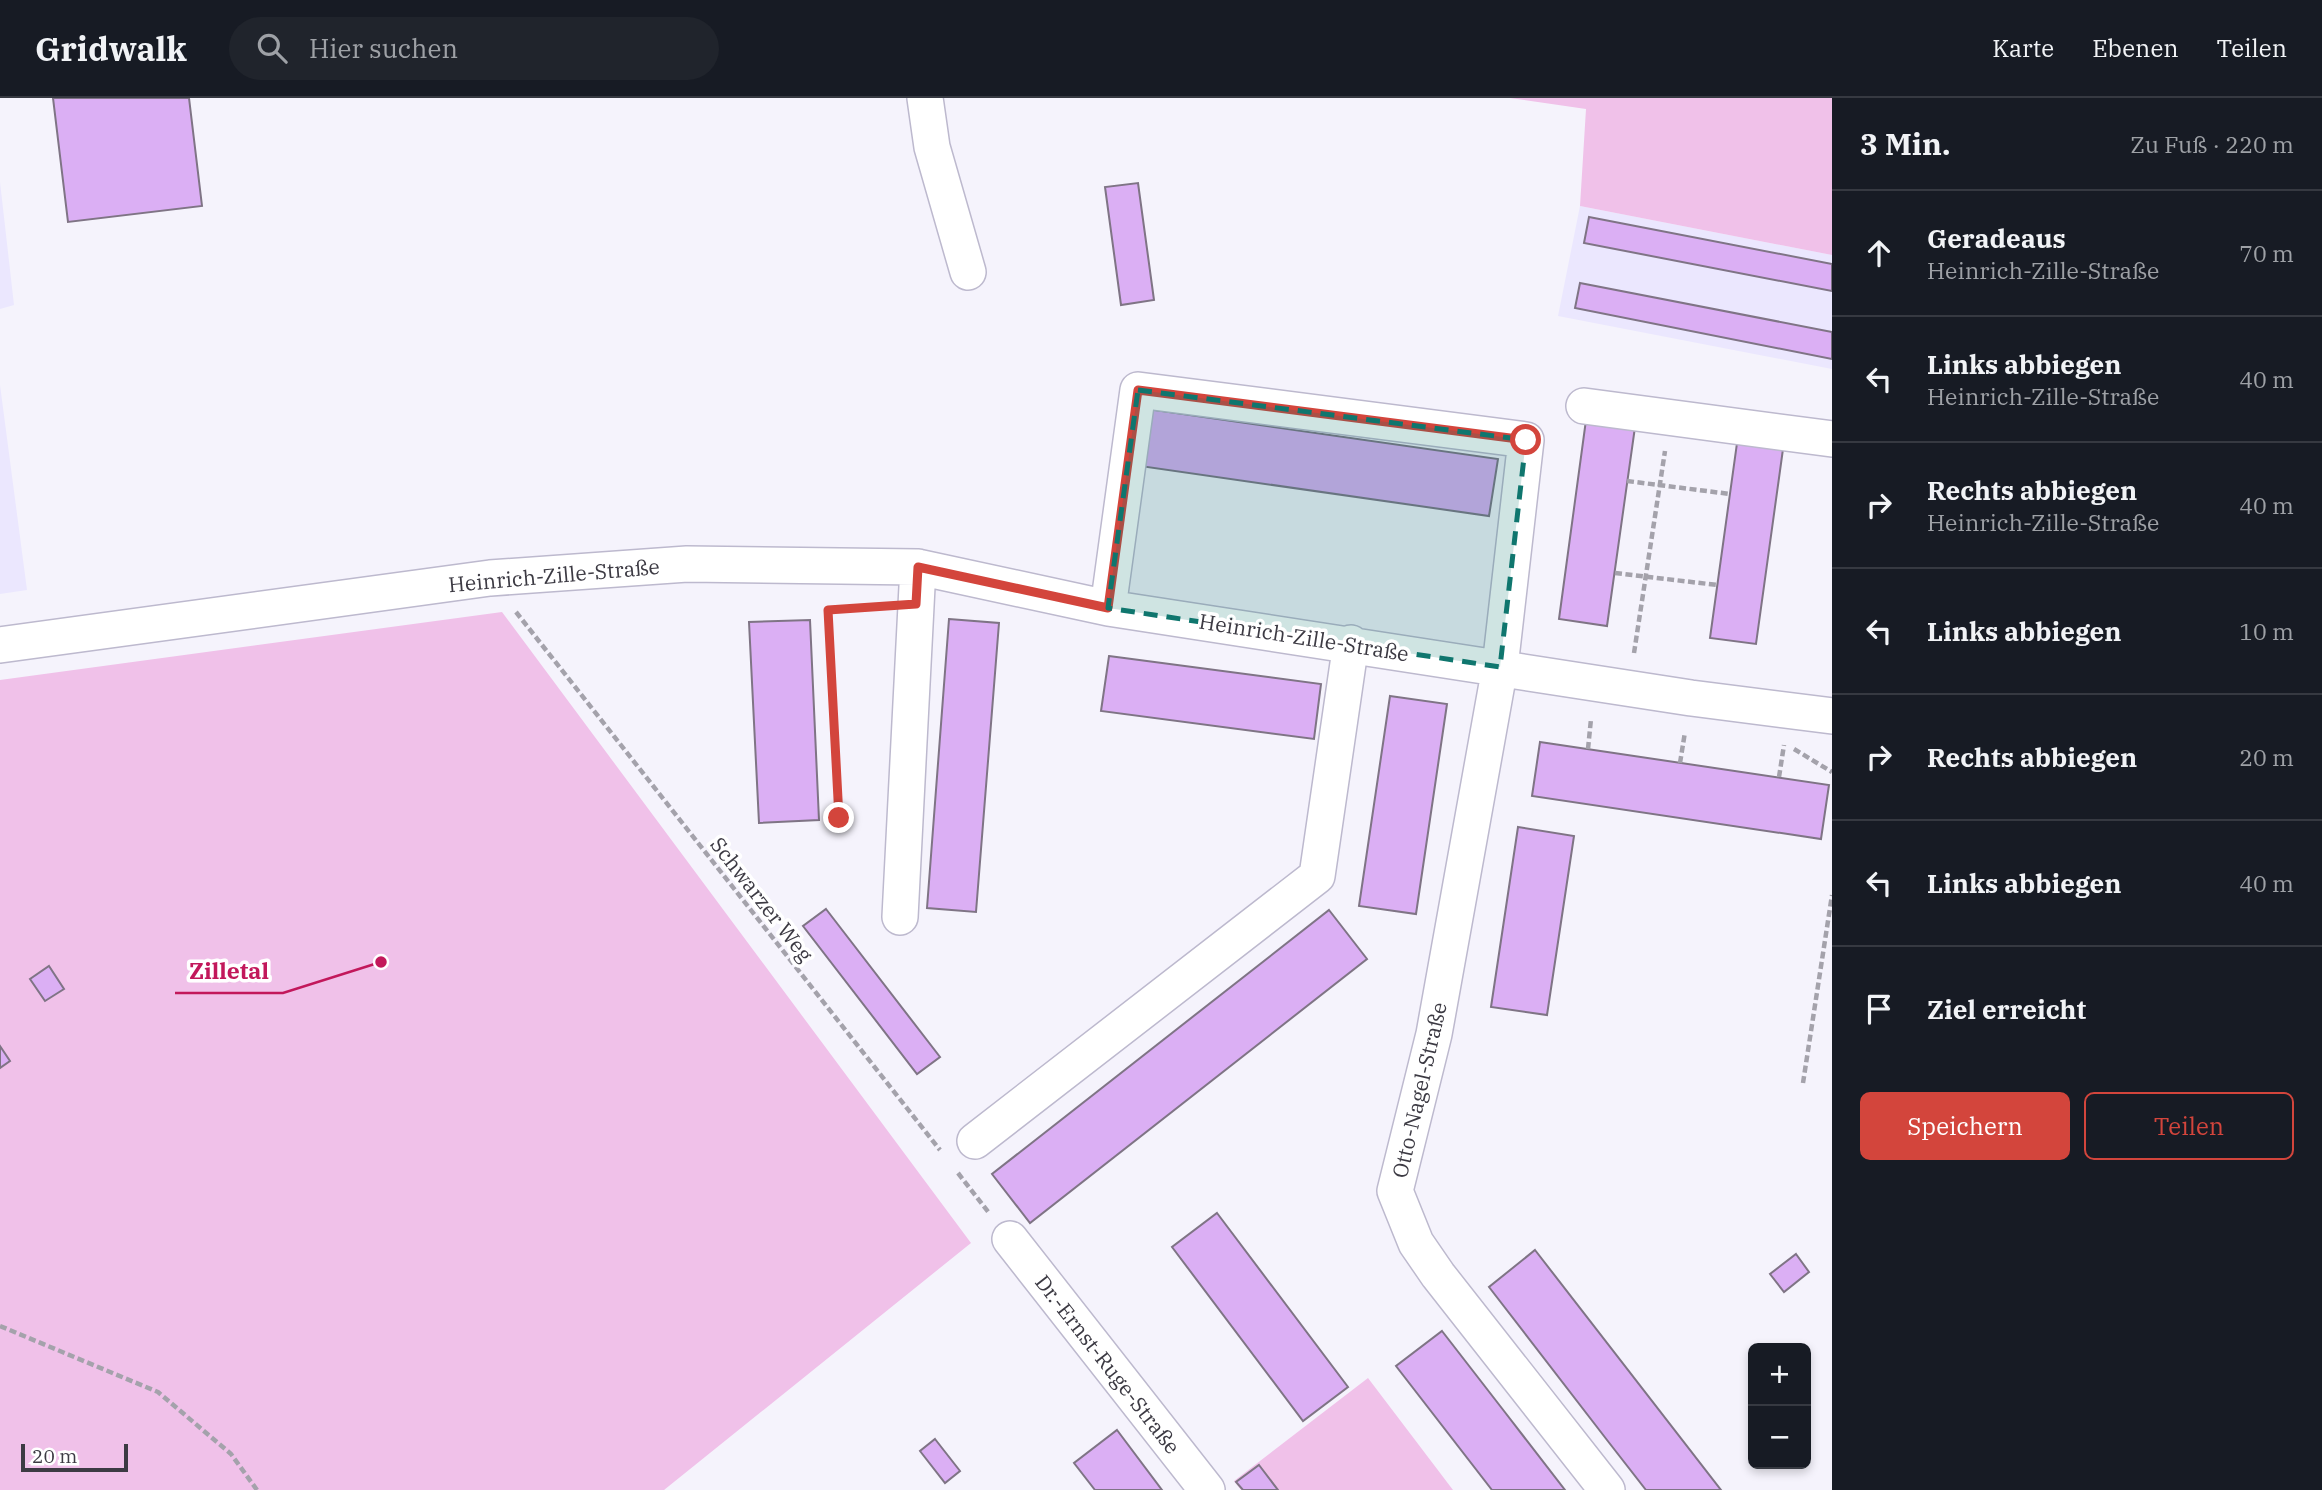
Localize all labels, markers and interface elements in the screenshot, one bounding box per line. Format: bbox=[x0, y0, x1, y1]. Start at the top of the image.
search box bbox=[229, 17, 719, 80]
text: Gridwalk bbox=[35, 27, 187, 70]
icon: search bbox=[253, 29, 291, 67]
text: Hier suchen bbox=[309, 31, 458, 65]
text: Karte bbox=[1992, 32, 2054, 64]
text: Ebenen bbox=[2092, 32, 2179, 64]
text: Teilen bbox=[2217, 32, 2287, 64]
text: 3 Min. bbox=[1860, 124, 1951, 163]
text: Zu Fuß · 220 m bbox=[2130, 129, 2294, 159]
text: Geradeaus bbox=[1927, 221, 2066, 255]
icon: ahead bbox=[1860, 234, 1898, 272]
text: 70 m bbox=[2239, 238, 2294, 268]
text: Heinrich-Zille-Straße bbox=[1927, 255, 2159, 285]
text: Links abbiegen bbox=[1927, 347, 2122, 381]
icon: left bbox=[1860, 360, 1898, 398]
text: 40 m bbox=[2239, 364, 2294, 394]
text: Heinrich-Zille-Straße bbox=[1927, 381, 2159, 411]
route start bbox=[1510, 424, 1541, 455]
text: Rechts abbiegen bbox=[1927, 473, 2137, 507]
icon: right bbox=[1860, 486, 1898, 524]
text: 40 m bbox=[2239, 490, 2294, 520]
text: Heinrich-Zille-Straße bbox=[1927, 507, 2159, 537]
street label: Heinrich-Zille-Straße bbox=[447, 552, 661, 598]
street label: Heinrich-Zille-Straße bbox=[1197, 607, 1411, 667]
icon: left bbox=[1860, 612, 1898, 650]
text: Links abbiegen bbox=[1927, 614, 2122, 648]
text: 10 m bbox=[2239, 616, 2294, 646]
icon: right bbox=[1860, 738, 1898, 776]
text: Rechts abbiegen bbox=[1927, 740, 2137, 774]
text: 20 m bbox=[2239, 742, 2294, 772]
route end bbox=[823, 802, 854, 833]
street label: Schwarzer Weg bbox=[704, 831, 820, 968]
icon: left bbox=[1860, 864, 1898, 902]
text: Links abbiegen bbox=[1927, 866, 2122, 900]
text: 40 m bbox=[2239, 868, 2294, 898]
callout: Zilletal bbox=[175, 949, 283, 993]
text: Zilletal bbox=[189, 955, 269, 985]
icon: arrive bbox=[1860, 990, 1898, 1028]
text: Ziel erreicht bbox=[1927, 992, 2086, 1026]
street label: Otto-Nagel-Straße bbox=[1385, 999, 1453, 1181]
button: Speichern bbox=[1860, 1092, 2070, 1160]
button: Teilen bbox=[2084, 1092, 2294, 1160]
street label: Dr.-Ernst-Ruge-Straße bbox=[1029, 1269, 1187, 1459]
map controls bbox=[1748, 1343, 1811, 1469]
button: + bbox=[1748, 1343, 1811, 1406]
button: − bbox=[1748, 1406, 1811, 1469]
scale bar bbox=[21, 1441, 128, 1473]
text: 20 m bbox=[32, 1444, 77, 1468]

